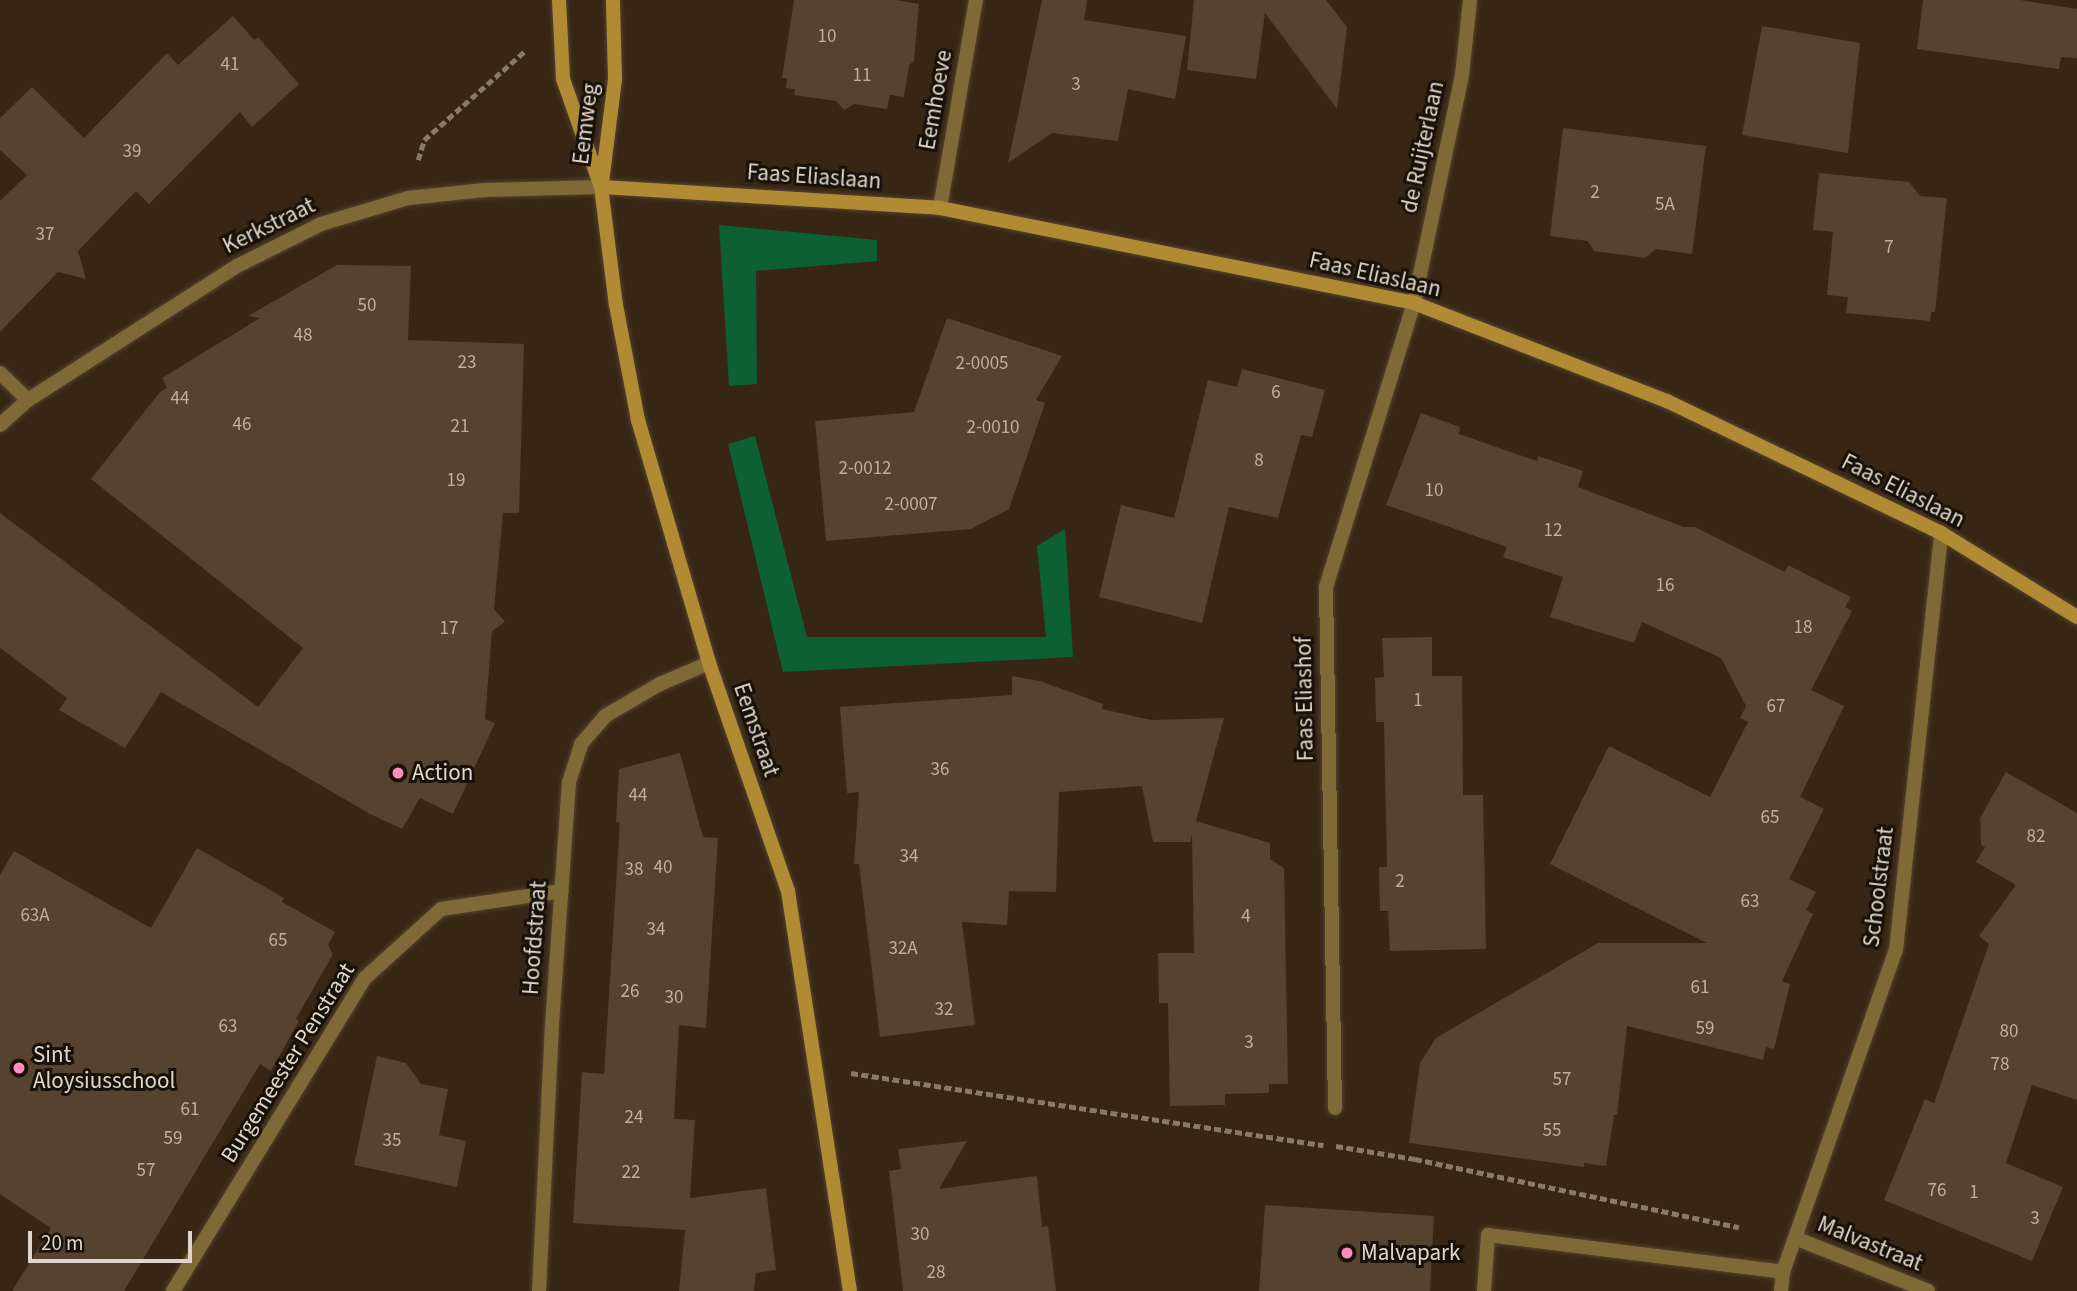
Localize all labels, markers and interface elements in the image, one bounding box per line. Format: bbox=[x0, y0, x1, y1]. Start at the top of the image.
house number: 10 bbox=[818, 26, 836, 48]
street label: Eemhoeve bbox=[914, 48, 958, 152]
house number: 41 bbox=[221, 54, 239, 76]
house number: 11 bbox=[853, 65, 871, 87]
house number: 3 bbox=[1071, 74, 1081, 96]
street label: de Ruijterlaan bbox=[1396, 79, 1450, 215]
street label: Eemweg bbox=[567, 82, 605, 166]
house number: 39 bbox=[123, 141, 141, 163]
street label: Faas Eliaslaan bbox=[746, 159, 882, 195]
house number: 2 bbox=[1590, 182, 1600, 204]
street label: Kerkstraat bbox=[218, 192, 320, 260]
house number: 5A bbox=[1655, 194, 1675, 216]
house number: 37 bbox=[36, 224, 54, 246]
house number: 7 bbox=[1884, 237, 1894, 259]
street label: Faas Eliaslaan bbox=[1306, 246, 1444, 304]
house number: 50 bbox=[358, 295, 376, 317]
house number: 48 bbox=[294, 325, 312, 347]
house number: 23 bbox=[458, 352, 476, 374]
house number: 2-0005 bbox=[955, 353, 1009, 375]
house number: 6 bbox=[1271, 382, 1281, 404]
house number: 44 bbox=[171, 388, 189, 410]
house number: 46 bbox=[233, 414, 251, 436]
house number: 21 bbox=[451, 416, 469, 438]
house number: 2-0010 bbox=[966, 417, 1020, 439]
street label: Faas Eliaslaan bbox=[1837, 448, 1969, 534]
house number: 8 bbox=[1254, 450, 1264, 472]
house number: 2-0012 bbox=[838, 458, 892, 480]
house number: 19 bbox=[447, 470, 465, 492]
house number: 10 bbox=[1425, 480, 1443, 502]
house number: 2-0007 bbox=[884, 494, 938, 516]
house number: 12 bbox=[1544, 520, 1562, 542]
house number: 16 bbox=[1656, 575, 1674, 597]
house number: 18 bbox=[1794, 617, 1812, 639]
house number: 17 bbox=[440, 618, 458, 640]
street label: Faas Eliashof bbox=[1290, 637, 1320, 761]
street label: Eemstraat bbox=[727, 679, 785, 781]
house number: 1 bbox=[1413, 690, 1423, 712]
house number: 67 bbox=[1767, 696, 1785, 718]
place label: Action bbox=[412, 759, 473, 787]
house number: 36 bbox=[931, 759, 949, 781]
marker: Action bbox=[390, 765, 406, 781]
house number: 44 bbox=[629, 785, 647, 807]
house number: 65 bbox=[1761, 807, 1779, 829]
street label: Schoolstraat bbox=[1858, 825, 1900, 949]
house number: 82 bbox=[2027, 826, 2045, 848]
house number: 34 bbox=[900, 846, 918, 868]
house number: 40 bbox=[654, 857, 672, 879]
house number: 38 bbox=[625, 859, 643, 881]
house number: 2 bbox=[1395, 871, 1405, 893]
street label: Hoofdstraat bbox=[517, 880, 553, 996]
house number: 63 bbox=[1741, 891, 1759, 913]
house number: 63A bbox=[20, 905, 50, 927]
house number: 4 bbox=[1241, 906, 1251, 928]
house number: 34 bbox=[647, 919, 665, 941]
house number: 65 bbox=[269, 930, 287, 952]
house number: 32A bbox=[888, 938, 918, 960]
street label: Burgemeester Penstraat bbox=[215, 958, 361, 1168]
house number: 61 bbox=[1691, 977, 1709, 999]
house number: 26 bbox=[621, 981, 639, 1003]
house number: 30 bbox=[665, 987, 683, 1009]
house number: 32 bbox=[935, 999, 953, 1021]
house number: 63 bbox=[219, 1016, 237, 1038]
house number: 59 bbox=[1696, 1018, 1714, 1040]
house number: 80 bbox=[2000, 1021, 2018, 1043]
house number: 3 bbox=[1244, 1032, 1254, 1054]
place label: Sint Aloysiusschool bbox=[33, 1041, 175, 1095]
house number: 78 bbox=[1991, 1054, 2009, 1076]
marker: Sint Aloysiusschool bbox=[11, 1060, 27, 1076]
house number: 57 bbox=[1553, 1069, 1571, 1091]
house number: 61 bbox=[181, 1099, 199, 1121]
house number: 24 bbox=[625, 1107, 643, 1129]
house number: 55 bbox=[1543, 1120, 1561, 1142]
house number: 59 bbox=[164, 1128, 182, 1150]
house number: 35 bbox=[383, 1130, 401, 1152]
house number: 57 bbox=[137, 1160, 155, 1182]
house number: 22 bbox=[622, 1162, 640, 1184]
house number: 76 bbox=[1928, 1180, 1946, 1202]
house number: 1 bbox=[1969, 1182, 1979, 1204]
house number: 3 bbox=[2030, 1208, 2040, 1230]
street label: Malvastraat bbox=[1813, 1210, 1927, 1278]
scale bar bbox=[32, 1218, 196, 1262]
house number: 30 bbox=[911, 1224, 929, 1246]
text: 20 m bbox=[41, 1228, 83, 1258]
place label: Malvapark bbox=[1361, 1239, 1460, 1267]
marker: Malvapark bbox=[1339, 1245, 1355, 1261]
house number: 28 bbox=[927, 1262, 945, 1284]

